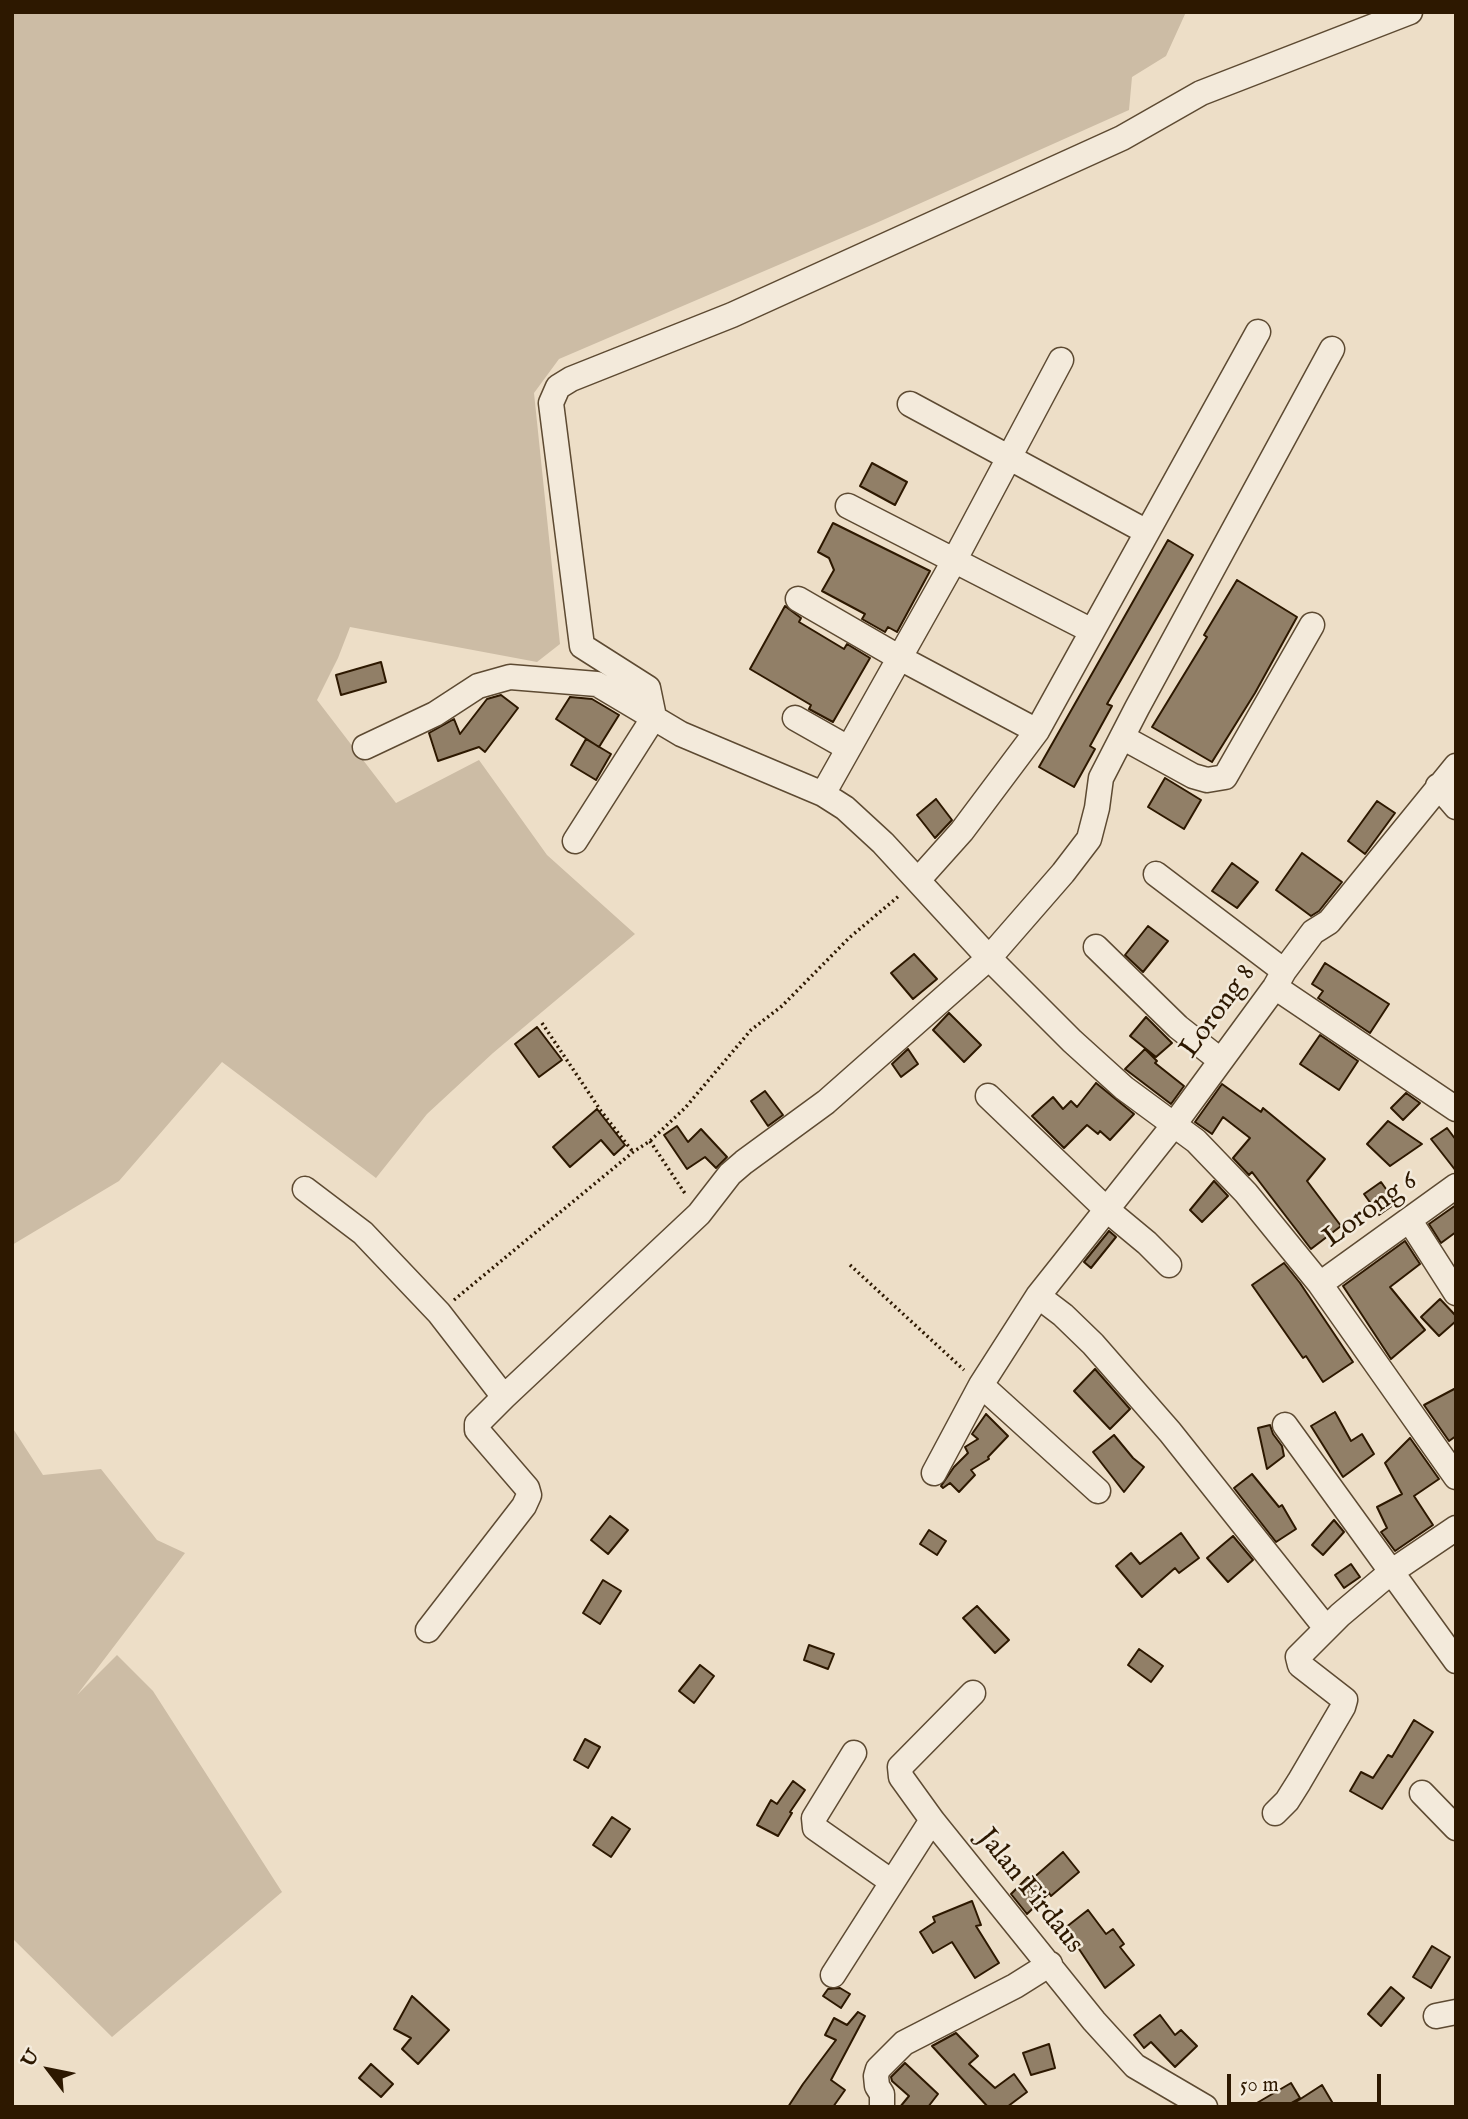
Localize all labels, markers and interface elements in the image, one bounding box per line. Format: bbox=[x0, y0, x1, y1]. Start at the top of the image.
street label: Lorong 8 bbox=[1174, 959, 1264, 1065]
street label: Lorong 6 bbox=[1317, 1166, 1425, 1256]
street label: Jalan Firdaus bbox=[969, 1823, 1089, 1961]
north arrow bbox=[14, 2035, 84, 2105]
text: U bbox=[17, 2046, 46, 2072]
scale bar bbox=[1230, 2060, 1384, 2104]
text: 50 m bbox=[1240, 2072, 1279, 2099]

